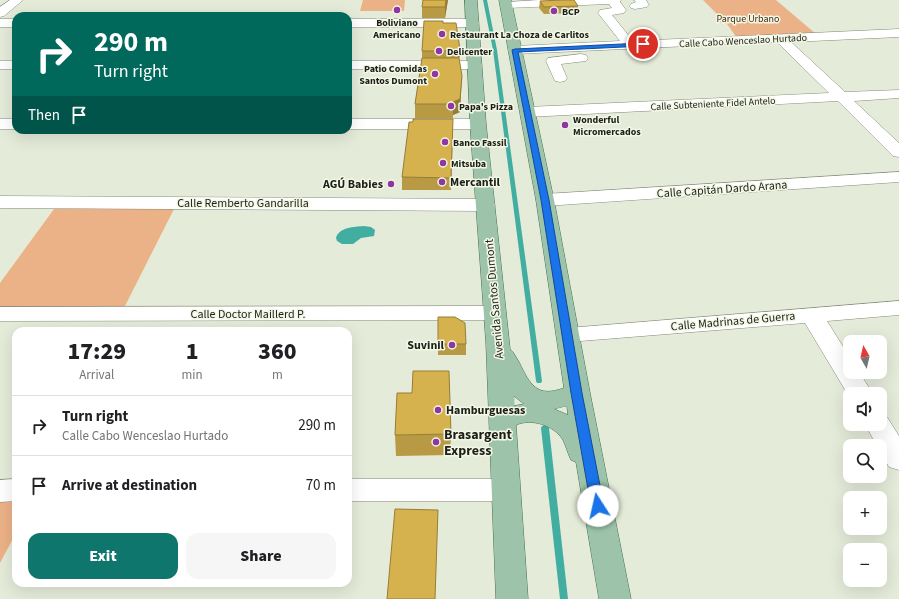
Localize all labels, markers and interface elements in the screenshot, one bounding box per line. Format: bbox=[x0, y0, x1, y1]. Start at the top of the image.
marker: Boliviano Americano bbox=[392, 5, 402, 15]
place label: BCP bbox=[562, 5, 580, 19]
marker: BCP bbox=[549, 6, 559, 16]
park label: Parque Urbano bbox=[717, 12, 779, 26]
place label: Boliviano Americano bbox=[372, 16, 421, 42]
text: 290 m bbox=[94, 22, 168, 62]
pin bbox=[626, 27, 660, 61]
icon: right bbox=[28, 28, 80, 80]
place label: Restaurant La Choza de Carlitos bbox=[450, 28, 589, 42]
marker: Restaurant La Choza de Carlitos bbox=[437, 29, 447, 39]
street label: Calle Cabo Wenceslao Hurtado bbox=[679, 31, 807, 51]
icon: arrive bbox=[632, 33, 654, 55]
place label: Delicenter bbox=[447, 45, 492, 59]
marker: Delicenter bbox=[434, 46, 444, 56]
text: Turn right bbox=[94, 59, 168, 84]
place label: Patio Comidas Santos Dumont bbox=[359, 62, 428, 88]
marker: Patio Comidas Santos Dumont bbox=[430, 69, 440, 79]
street label: Calle Subteniente Fidel Antelo bbox=[650, 94, 776, 114]
place label: Papa's Pizza bbox=[459, 100, 513, 114]
marker: Papa's Pizza bbox=[446, 101, 456, 111]
icon: arrive bbox=[68, 104, 90, 126]
text: Then bbox=[28, 105, 60, 126]
place label: Wonderful Micromercados bbox=[573, 113, 641, 139]
marker: Wonderful Micromercados bbox=[560, 120, 570, 130]
place label: Banco Fassil bbox=[453, 136, 507, 150]
marker: Banco Fassil bbox=[440, 137, 450, 147]
place label: Mitsuba bbox=[451, 157, 486, 171]
marker: Mitsuba bbox=[438, 158, 448, 168]
place label: Mercantil bbox=[450, 174, 501, 191]
place label: AGÚ Babies bbox=[322, 176, 383, 193]
street label: Calle Capitán Dardo Arana bbox=[656, 176, 788, 203]
marker: Mercantil bbox=[437, 177, 447, 187]
marker: AGÚ Babies bbox=[386, 179, 396, 189]
street label: Calle Remberto Gandarilla bbox=[177, 195, 309, 212]
street label: Avenida Santos Dumont bbox=[481, 238, 508, 360]
street label: Calle Doctor Maillerd P. bbox=[191, 306, 305, 323]
street label: Calle Madrinas de Guerra bbox=[670, 308, 796, 335]
text: 17:29 bbox=[67, 334, 126, 369]
text: 1 bbox=[186, 334, 199, 369]
text: 360 bbox=[258, 334, 297, 369]
north arrow bbox=[843, 335, 887, 379]
map controls bbox=[843, 335, 887, 587]
place label: Suvinil bbox=[407, 337, 445, 354]
marker: Suvinil bbox=[447, 340, 457, 350]
text: Arrival bbox=[79, 366, 114, 384]
text: min bbox=[182, 366, 203, 384]
text: m bbox=[272, 366, 283, 384]
button: sound bbox=[843, 387, 887, 431]
place label: Hamburguesas bbox=[446, 402, 525, 419]
marker: Hamburguesas bbox=[433, 405, 443, 415]
text: Turn right bbox=[62, 406, 128, 427]
icon: right bbox=[28, 415, 50, 437]
text: 290 m bbox=[298, 415, 336, 436]
place label: Brasargent Express bbox=[444, 425, 513, 461]
text: Calle Cabo Wenceslao Hurtado bbox=[62, 427, 228, 445]
marker: Brasargent Express bbox=[431, 437, 441, 447]
button: search bbox=[843, 439, 887, 483]
icon: arrive bbox=[28, 475, 50, 497]
text: Arrive at destination bbox=[62, 475, 197, 496]
text: 70 m bbox=[306, 475, 336, 496]
position arrow bbox=[577, 485, 619, 527]
button: + bbox=[843, 491, 887, 535]
button: Exit bbox=[28, 533, 178, 579]
button: Share bbox=[186, 533, 336, 579]
button: − bbox=[843, 543, 887, 587]

